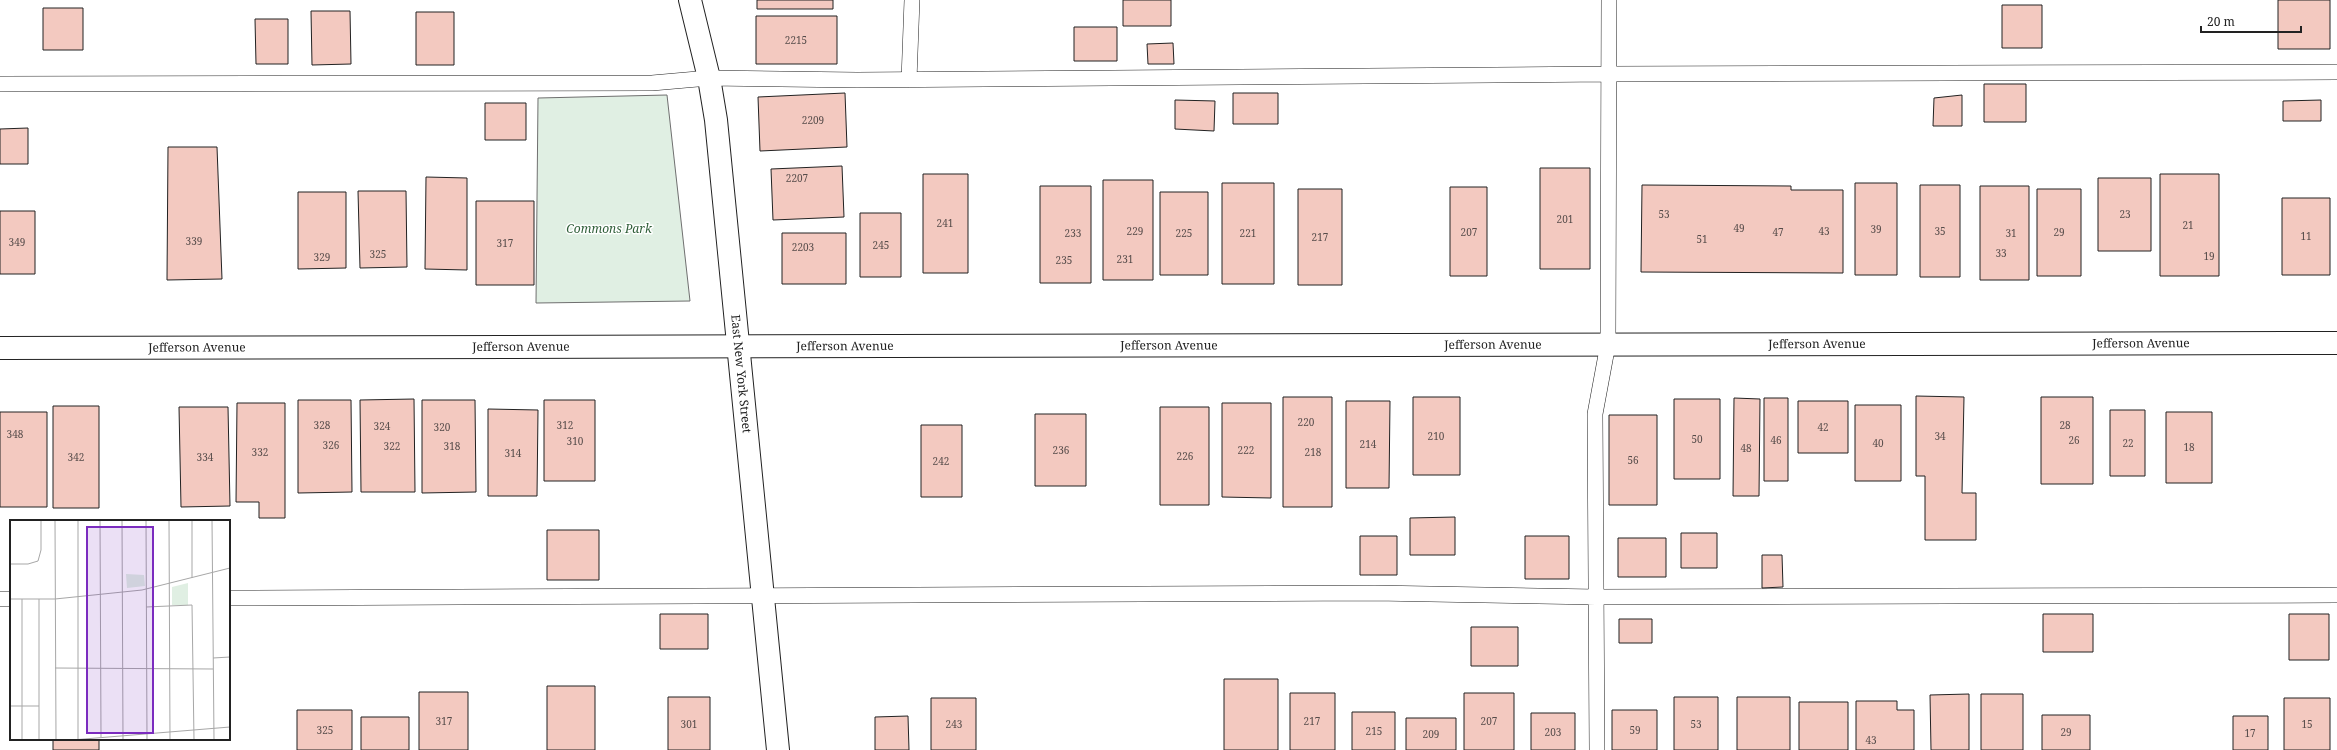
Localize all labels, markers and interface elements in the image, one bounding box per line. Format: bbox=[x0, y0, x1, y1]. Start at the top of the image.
scale bar bbox=[2201, 8, 2301, 34]
text: 20 m bbox=[2207, 13, 2235, 30]
house number: 2215 bbox=[785, 33, 807, 47]
house number: 2209 bbox=[802, 113, 824, 127]
house number: 2207 bbox=[786, 171, 809, 185]
house number: 53 bbox=[1658, 207, 1670, 221]
house number: 23 bbox=[2119, 207, 2131, 221]
house number: 201 bbox=[1557, 212, 1573, 226]
house number: 241 bbox=[937, 216, 953, 230]
house number: 21 bbox=[2182, 218, 2194, 232]
park label: Commons Park bbox=[566, 220, 653, 237]
house number: 49 bbox=[1733, 221, 1745, 235]
house number: 39 bbox=[1870, 222, 1882, 236]
house number: 229 bbox=[1127, 224, 1143, 238]
house number: 43 bbox=[1818, 224, 1830, 238]
house number: 35 bbox=[1934, 224, 1946, 238]
house number: 207 bbox=[1461, 225, 1478, 239]
house number: 47 bbox=[1772, 225, 1784, 239]
house number: 29 bbox=[2053, 225, 2065, 239]
house number: 233 bbox=[1065, 226, 1082, 240]
house number: 225 bbox=[1176, 226, 1192, 240]
house number: 221 bbox=[1240, 226, 1256, 240]
house number: 31 bbox=[2005, 226, 2017, 240]
house number: 11 bbox=[2300, 229, 2312, 243]
house number: 217 bbox=[1312, 230, 1329, 244]
house number: 51 bbox=[1696, 232, 1708, 246]
house number: 339 bbox=[186, 234, 202, 248]
house number: 349 bbox=[9, 235, 25, 249]
house number: 317 bbox=[497, 236, 514, 250]
house number: 245 bbox=[873, 238, 889, 252]
house number: 2203 bbox=[792, 240, 815, 254]
house number: 33 bbox=[1995, 246, 2007, 260]
house number: 325 bbox=[370, 247, 386, 261]
house number: 19 bbox=[2203, 249, 2215, 263]
house number: 329 bbox=[314, 250, 330, 264]
house number: 231 bbox=[1117, 252, 1133, 266]
house number: 235 bbox=[1056, 253, 1072, 267]
street label: East New York Street bbox=[727, 314, 756, 434]
street label: Jefferson Avenue bbox=[2091, 334, 2190, 352]
street label: Jefferson Avenue bbox=[1767, 335, 1866, 352]
street label: Jefferson Avenue bbox=[1119, 336, 1218, 354]
street label: Jefferson Avenue bbox=[1443, 336, 1542, 353]
street label: Jefferson Avenue bbox=[795, 337, 894, 354]
street label: Jefferson Avenue bbox=[147, 338, 246, 356]
street label: Jefferson Avenue bbox=[471, 338, 570, 355]
house number: 220 bbox=[1298, 415, 1315, 429]
house number: 328 bbox=[314, 418, 331, 432]
house number: 312 bbox=[557, 418, 573, 432]
house number: 28 bbox=[2059, 418, 2071, 432]
house number: 324 bbox=[374, 419, 391, 433]
house number: 320 bbox=[434, 420, 451, 434]
house number: 42 bbox=[1817, 420, 1829, 434]
house number: 348 bbox=[7, 427, 24, 441]
house number: 210 bbox=[1428, 429, 1445, 443]
house number: 34 bbox=[1934, 429, 1946, 443]
house number: 50 bbox=[1691, 432, 1703, 446]
house number: 46 bbox=[1770, 433, 1782, 447]
house number: 26 bbox=[2068, 433, 2080, 447]
house number: 310 bbox=[567, 434, 584, 448]
house number: 40 bbox=[1872, 436, 1884, 450]
house number: 22 bbox=[2122, 436, 2134, 450]
house number: 214 bbox=[1360, 437, 1377, 451]
house number: 326 bbox=[323, 438, 340, 452]
house number: 322 bbox=[384, 439, 400, 453]
house number: 318 bbox=[444, 439, 461, 453]
house number: 18 bbox=[2183, 440, 2195, 454]
house number: 48 bbox=[1740, 441, 1752, 455]
house number: 236 bbox=[1053, 443, 1070, 457]
house number: 222 bbox=[1238, 443, 1254, 457]
house number: 332 bbox=[252, 445, 268, 459]
house number: 218 bbox=[1305, 445, 1322, 459]
house number: 314 bbox=[505, 446, 522, 460]
house number: 226 bbox=[1177, 449, 1194, 463]
house number: 342 bbox=[68, 450, 84, 464]
house number: 334 bbox=[197, 450, 214, 464]
house number: 56 bbox=[1627, 453, 1639, 467]
house number: 242 bbox=[933, 454, 949, 468]
inset map bbox=[10, 520, 230, 740]
house number: 317 bbox=[436, 714, 453, 728]
house number: 217 bbox=[1304, 714, 1321, 728]
house number: 207 bbox=[1481, 714, 1498, 728]
house number: 301 bbox=[681, 717, 697, 731]
house number: 243 bbox=[946, 717, 963, 731]
house number: 53 bbox=[1690, 717, 1702, 731]
house number: 15 bbox=[2301, 717, 2313, 731]
house number: 325 bbox=[317, 723, 333, 737]
house number: 59 bbox=[1629, 723, 1641, 737]
house number: 215 bbox=[1366, 724, 1382, 738]
house number: 203 bbox=[1545, 725, 1562, 739]
house number: 29 bbox=[2060, 725, 2072, 739]
house number: 17 bbox=[2244, 726, 2256, 740]
house number: 209 bbox=[1423, 727, 1439, 741]
house number: 43 bbox=[1865, 733, 1877, 747]

